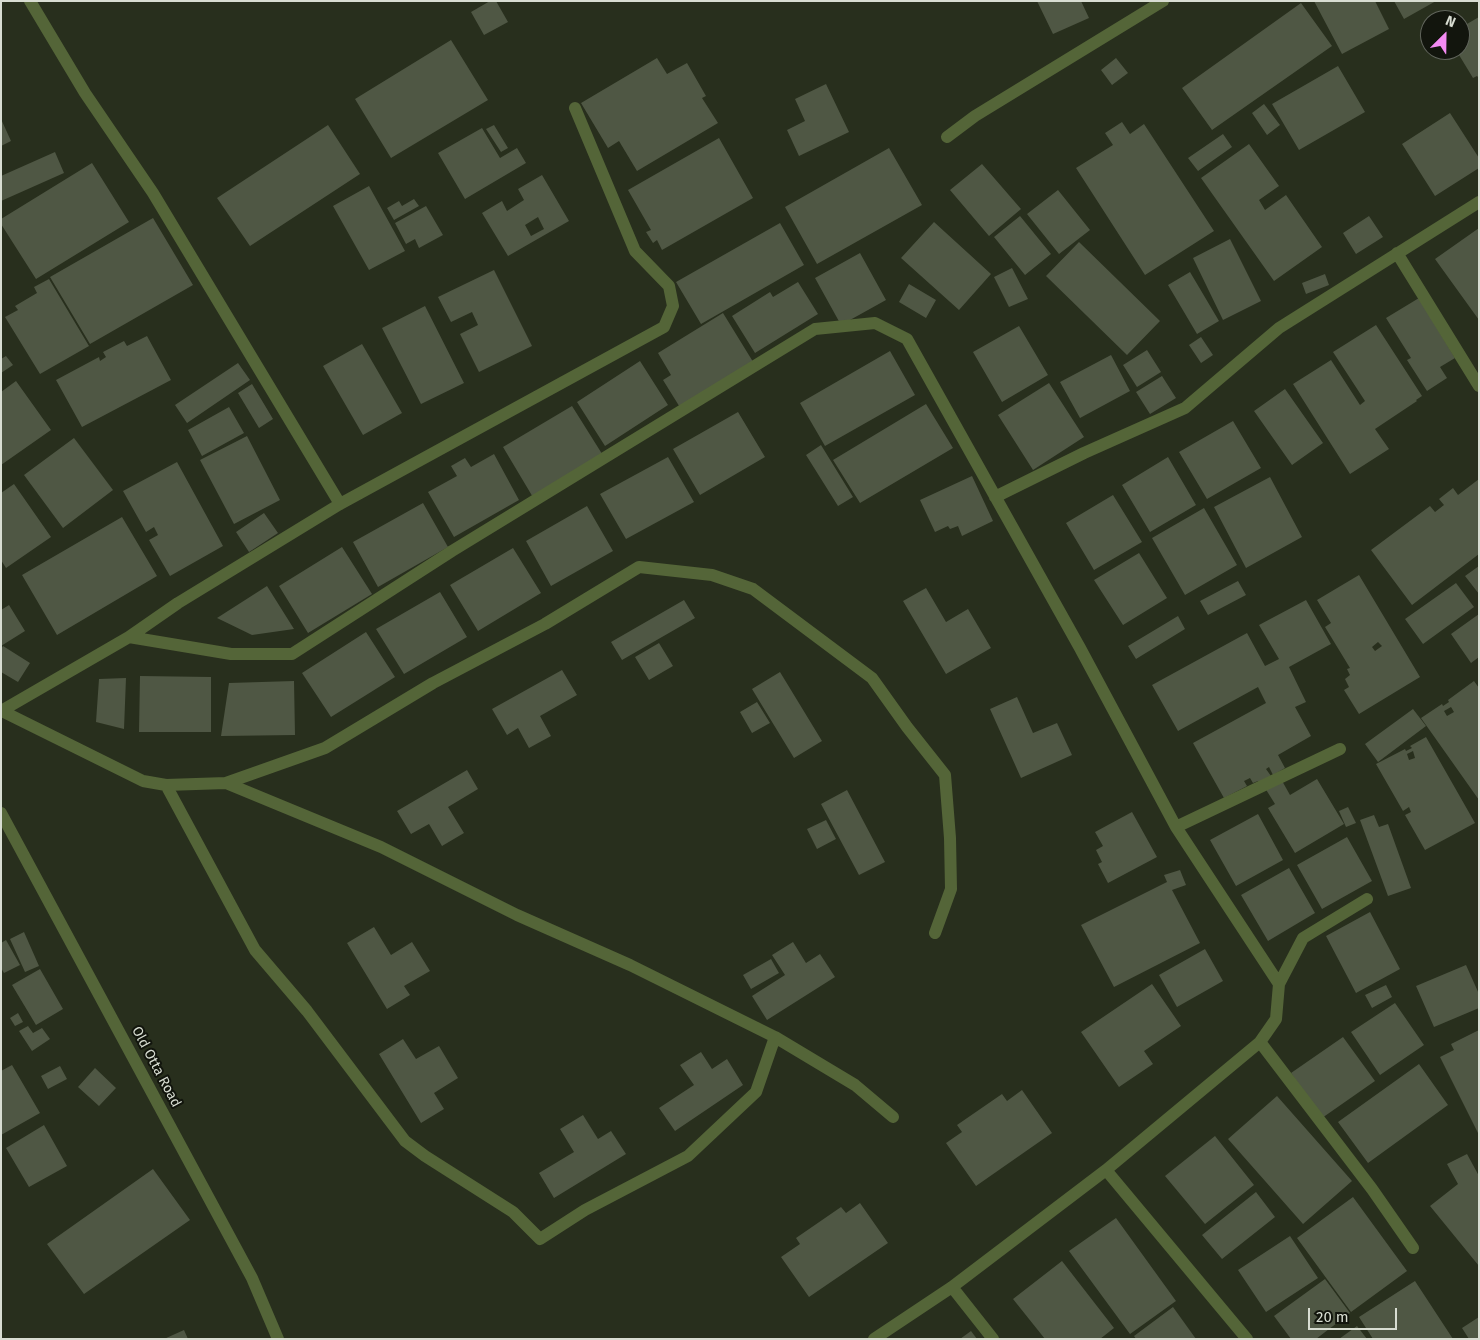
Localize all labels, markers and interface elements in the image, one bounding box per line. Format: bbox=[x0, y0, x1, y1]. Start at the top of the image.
north arrow bbox=[1420, 10, 1470, 60]
text: N bbox=[1443, 12, 1458, 31]
street label: Old Otta Road bbox=[128, 1024, 184, 1110]
scale bar bbox=[1310, 1298, 1399, 1330]
text: 20 m bbox=[1316, 1308, 1349, 1326]

